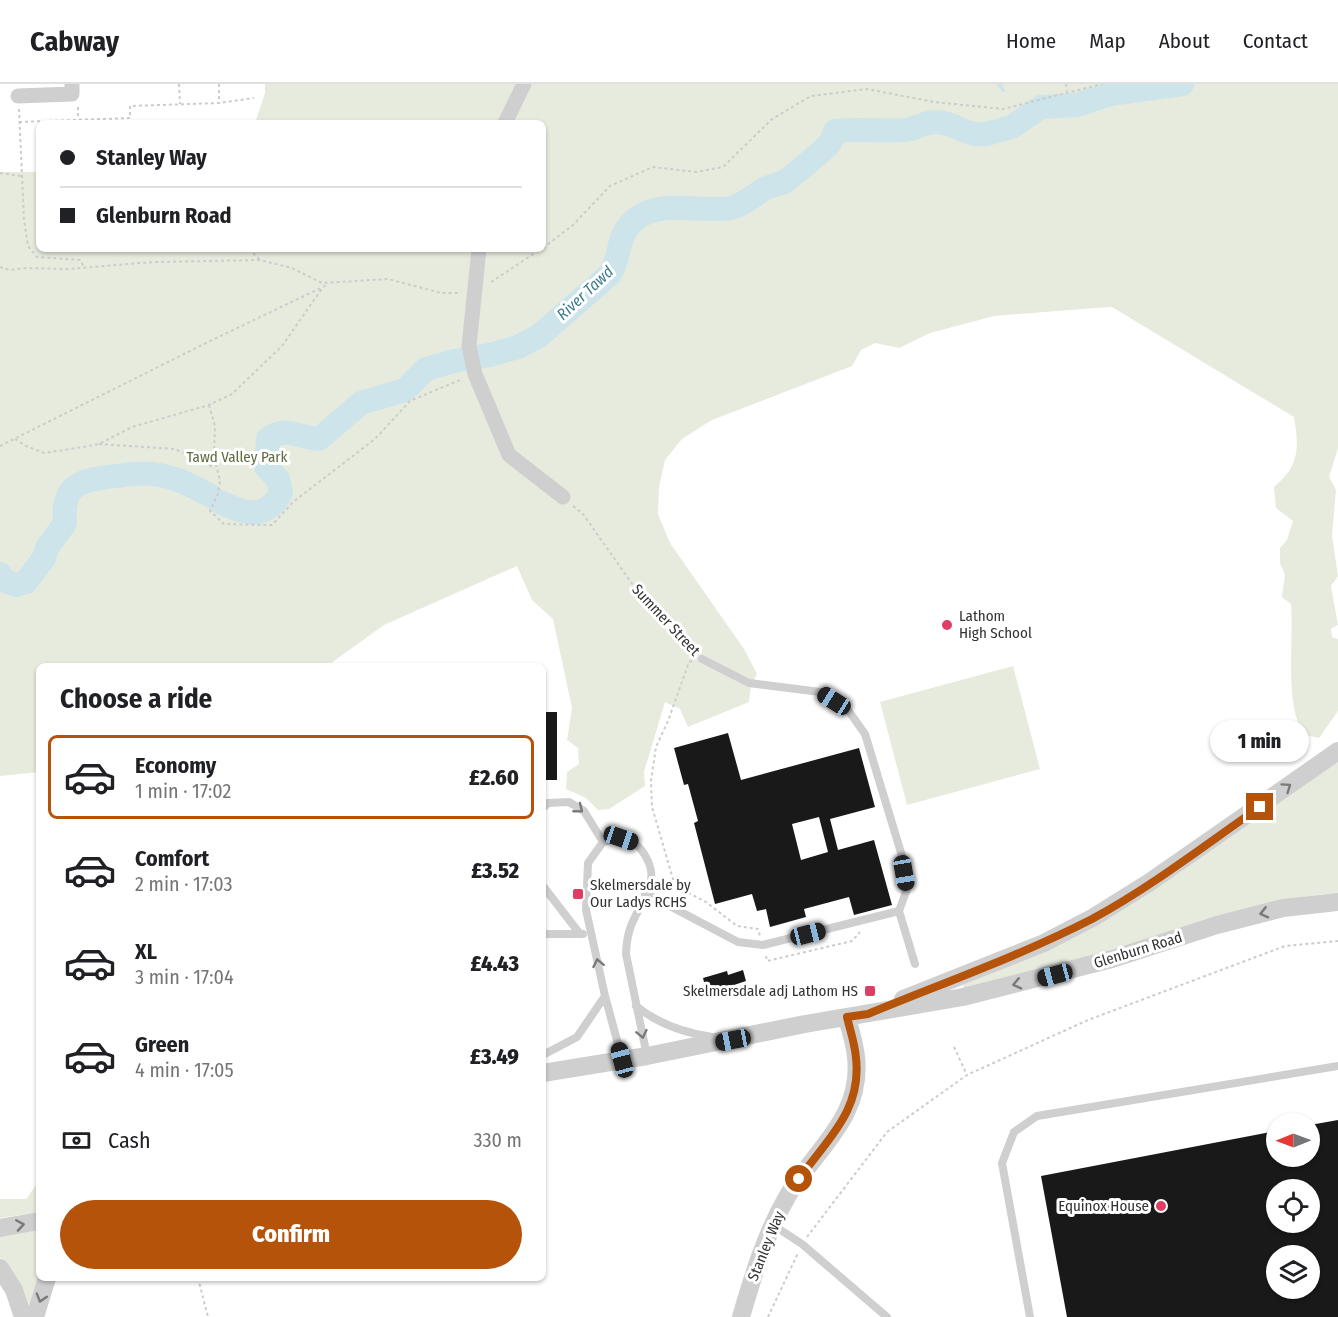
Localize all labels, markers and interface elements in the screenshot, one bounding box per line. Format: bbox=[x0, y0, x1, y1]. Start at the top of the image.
text: Cabway bbox=[30, 25, 119, 58]
text: Home bbox=[1006, 28, 1056, 54]
text: Map bbox=[1089, 28, 1126, 54]
text: About bbox=[1159, 28, 1210, 54]
text: Contact bbox=[1243, 28, 1308, 54]
text: Stanley Way bbox=[96, 144, 207, 171]
text: Glenburn Road bbox=[96, 202, 232, 229]
water label: River Tawd bbox=[553, 262, 618, 324]
park label: Tawd Valley Park bbox=[186, 448, 288, 466]
street label: Summer Street bbox=[628, 580, 704, 660]
place label: Lathom High School bbox=[959, 607, 1032, 642]
marker: Lathom High School bbox=[940, 618, 954, 632]
text: Choose a ride bbox=[60, 683, 212, 715]
car bbox=[814, 684, 854, 718]
callout: 1 min bbox=[1210, 720, 1310, 762]
text: 1 min bbox=[1238, 729, 1281, 753]
icon: car bbox=[63, 750, 117, 804]
text: Economy bbox=[135, 752, 216, 779]
text: £2.60 bbox=[469, 764, 519, 791]
text: 1 min · 17:02 bbox=[135, 779, 231, 803]
one-way arrow bbox=[1281, 783, 1292, 794]
route end bbox=[1246, 793, 1273, 820]
one-way arrow bbox=[572, 802, 583, 813]
car bbox=[601, 824, 641, 852]
icon: car bbox=[63, 843, 117, 897]
text: Comfort bbox=[135, 845, 209, 872]
car bbox=[892, 854, 916, 892]
text: £3.52 bbox=[471, 857, 519, 884]
text: 2 min · 17:03 bbox=[135, 872, 233, 896]
place label: Skelmersdale by Our Ladys RCHS bbox=[590, 876, 691, 911]
marker: Skelmersdale by Our Ladys RCHS bbox=[571, 887, 585, 901]
one-way arrow bbox=[1260, 906, 1270, 918]
car bbox=[788, 921, 828, 947]
street label: Glenburn Road bbox=[1092, 928, 1184, 972]
icon: car bbox=[63, 936, 117, 990]
text: XL bbox=[135, 938, 157, 965]
text: £4.43 bbox=[470, 950, 519, 977]
one-way arrow bbox=[592, 958, 605, 968]
car bbox=[1035, 962, 1075, 988]
text: 3 min · 17:04 bbox=[135, 965, 234, 989]
one-way arrow bbox=[1012, 977, 1022, 990]
place label: Skelmersdale adj Lathom HS bbox=[683, 982, 858, 1000]
marker: Skelmersdale adj Lathom HS bbox=[863, 984, 877, 998]
car bbox=[714, 1028, 752, 1052]
icon: car bbox=[63, 1029, 117, 1083]
one-way arrow bbox=[635, 1029, 648, 1039]
text: Green bbox=[135, 1031, 189, 1058]
car bbox=[609, 1040, 635, 1080]
text: £3.49 bbox=[470, 1043, 519, 1070]
text: 4 min · 17:05 bbox=[135, 1058, 234, 1082]
north arrow bbox=[1266, 1113, 1320, 1167]
map controls bbox=[1266, 1113, 1320, 1299]
icon: cash bbox=[60, 1124, 93, 1157]
text: Cash bbox=[108, 1127, 151, 1154]
text: 330 m bbox=[473, 1128, 522, 1152]
route start bbox=[785, 1165, 812, 1192]
button: locate bbox=[1266, 1179, 1320, 1233]
place label: Equinox House bbox=[1058, 1197, 1149, 1215]
marker: Equinox House bbox=[1154, 1199, 1168, 1213]
button: Confirm bbox=[60, 1200, 522, 1269]
street label: Stanley Way bbox=[744, 1208, 788, 1283]
one-way arrow bbox=[14, 1219, 24, 1232]
button: layers bbox=[1266, 1245, 1320, 1299]
one-way arrow bbox=[36, 1292, 48, 1302]

